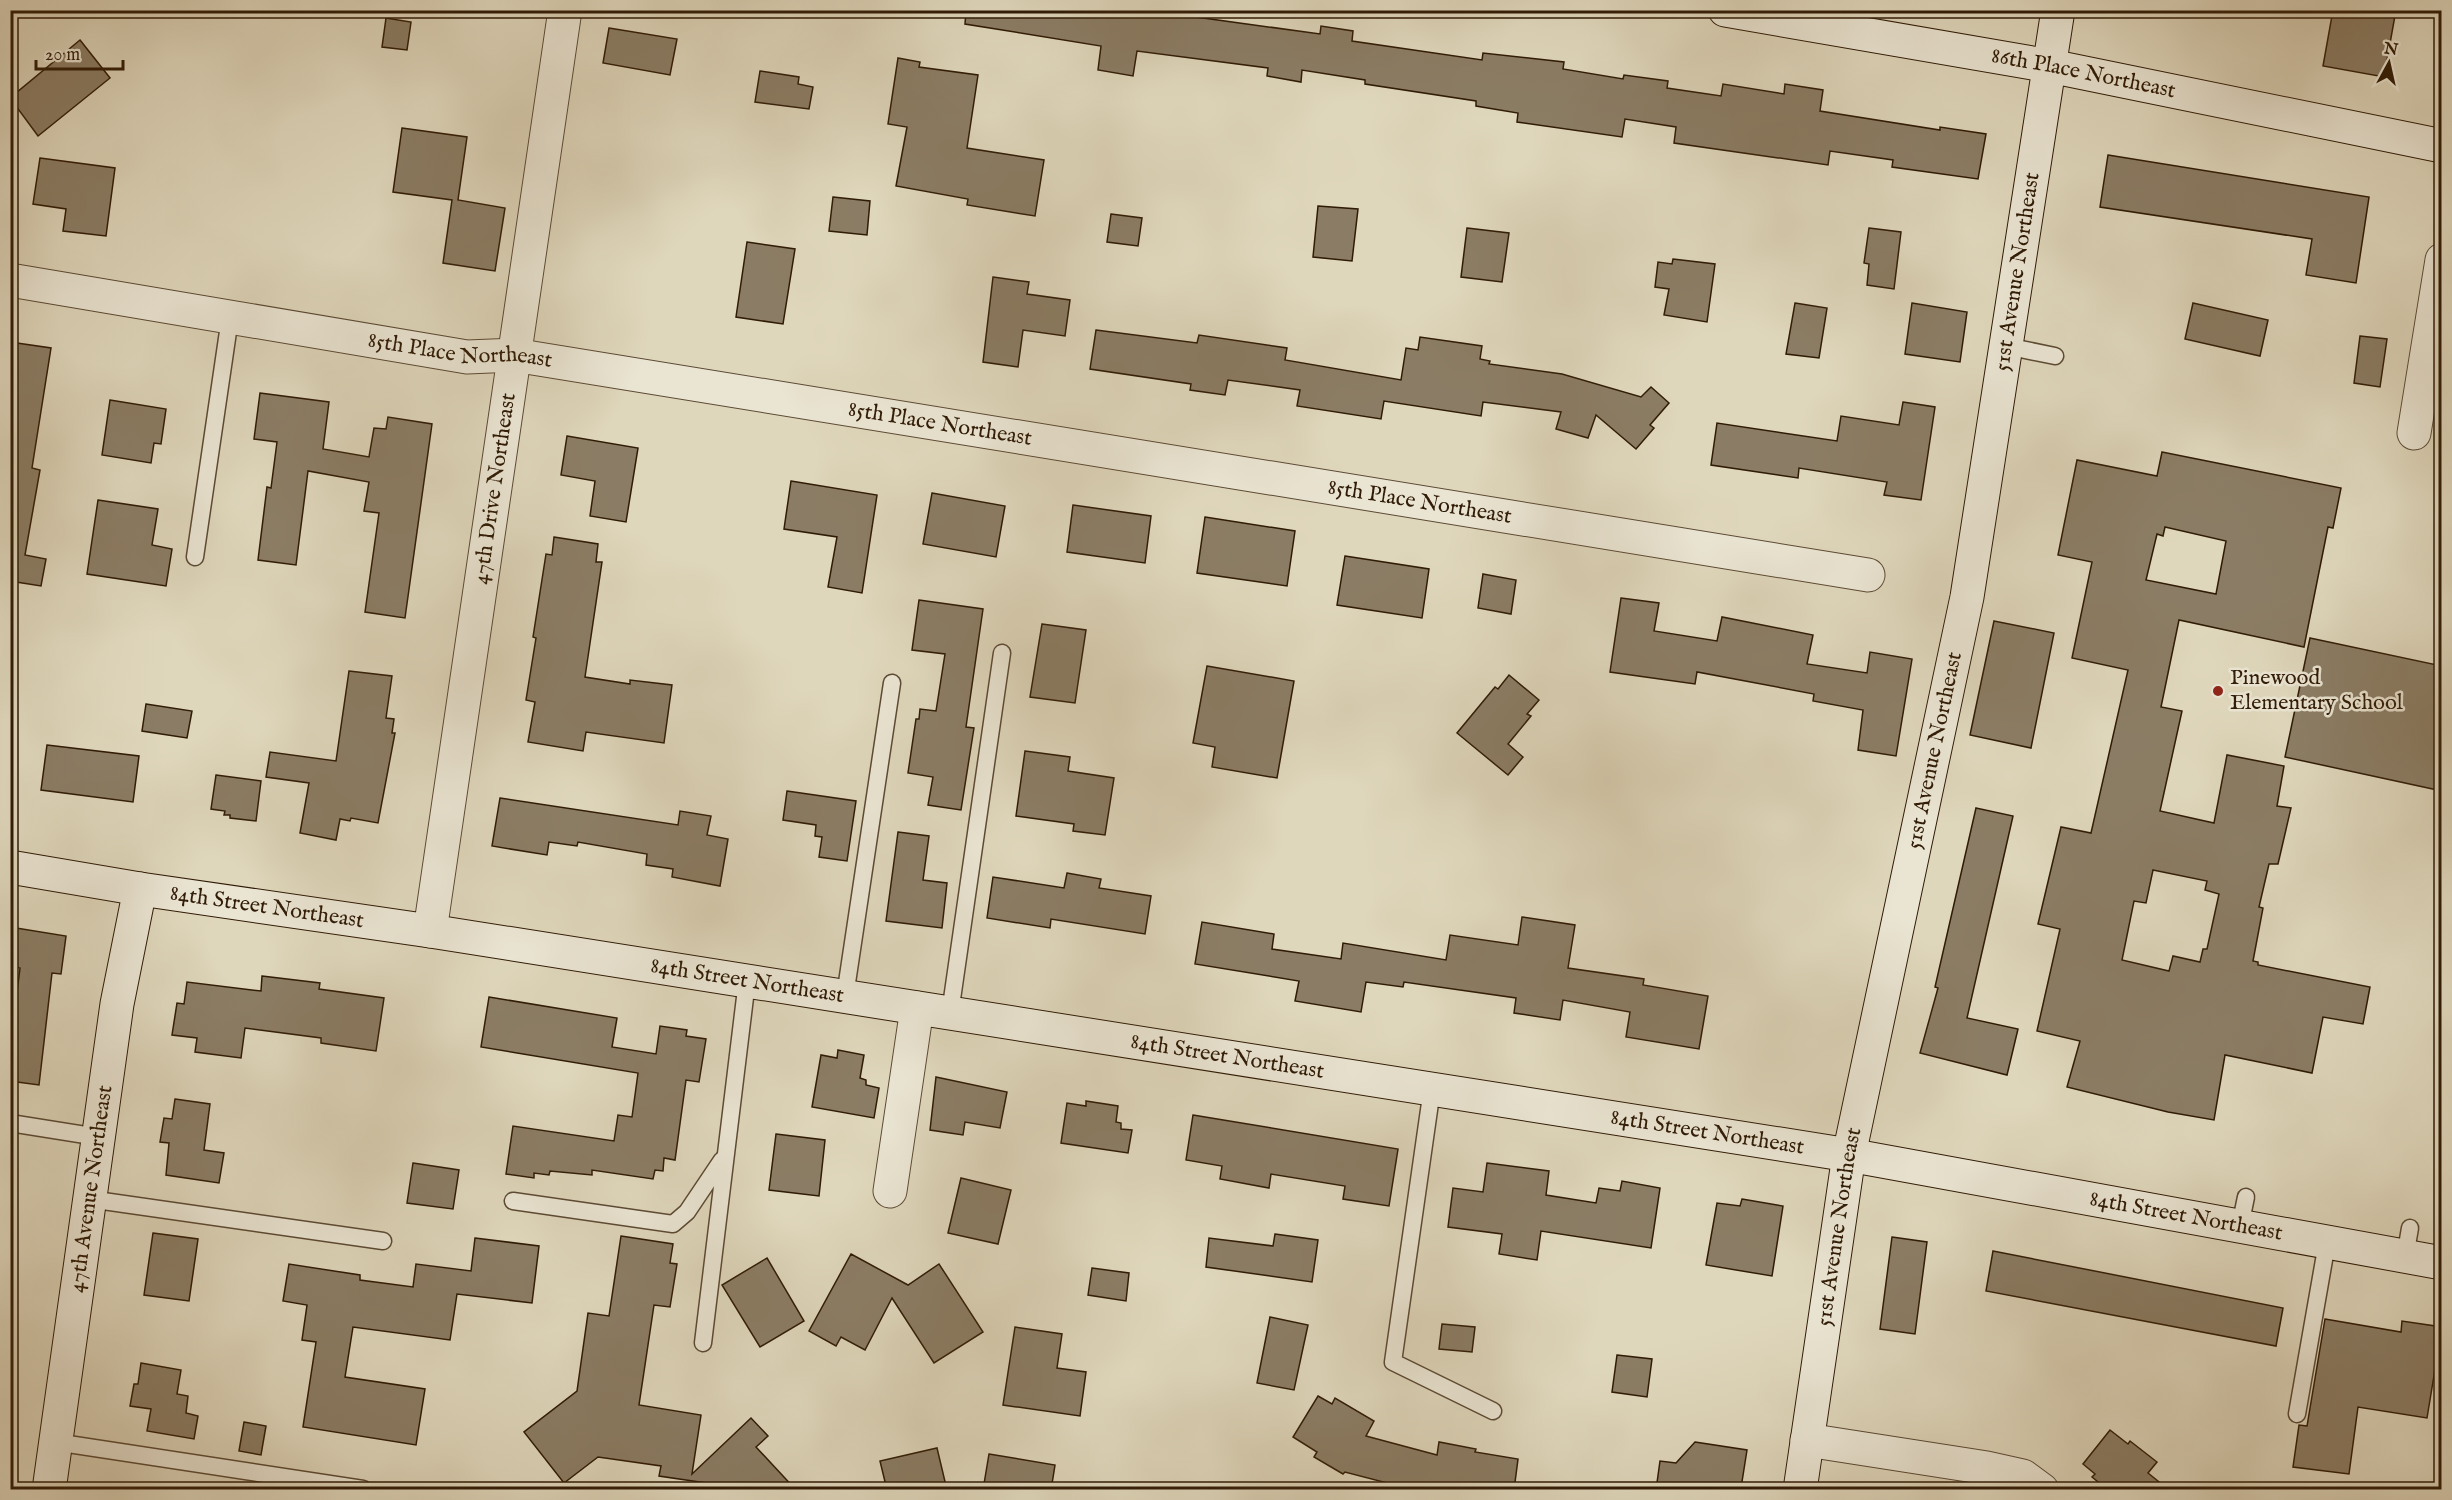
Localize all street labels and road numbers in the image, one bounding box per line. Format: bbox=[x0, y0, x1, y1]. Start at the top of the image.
street label: 86th Place Northeast bbox=[1989, 42, 2178, 105]
street label: 51st Avenue Northeast bbox=[1988, 170, 2047, 373]
street label: 85th Place Northeast bbox=[366, 327, 555, 375]
street label: 47th Drive Northeast bbox=[467, 391, 523, 586]
street label: 85th Place Northeast bbox=[846, 395, 1034, 453]
street label: 85th Place Northeast bbox=[1326, 473, 1514, 531]
street label: 51st Avenue Northeast bbox=[1900, 649, 1969, 852]
street label: 84th Street Northeast bbox=[168, 880, 366, 935]
street label: 84th Street Northeast bbox=[648, 952, 846, 1010]
street label: 84th Street Northeast bbox=[1129, 1028, 1326, 1086]
street label: 47th Avenue Northeast bbox=[63, 1083, 120, 1294]
street label: 84th Street Northeast bbox=[1609, 1104, 1806, 1162]
street label: 51st Avenue Northeast bbox=[1810, 1124, 1869, 1328]
street label: 84th Street Northeast bbox=[2087, 1185, 2285, 1248]

